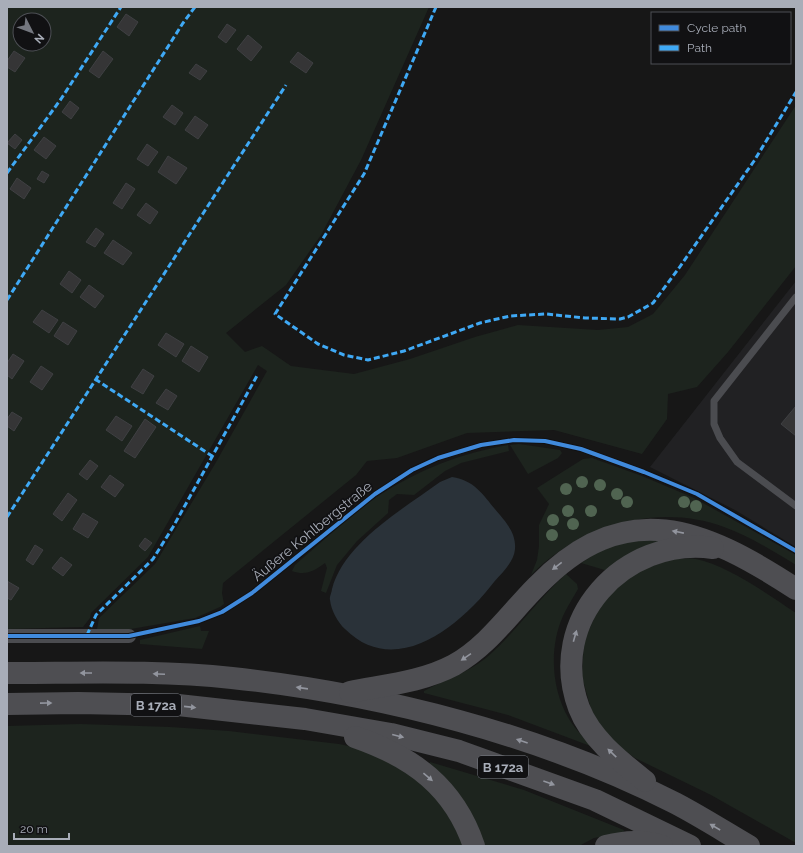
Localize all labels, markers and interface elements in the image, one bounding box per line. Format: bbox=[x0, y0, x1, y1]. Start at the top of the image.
north arrow bbox=[12, 12, 52, 52]
legend bbox=[651, 12, 791, 64]
text: Cycle path bbox=[687, 21, 746, 35]
text: N bbox=[31, 31, 47, 46]
text: Path bbox=[687, 41, 712, 55]
street label: Äußere Kohlbergstraße bbox=[248, 476, 375, 584]
one-way arrow bbox=[672, 528, 684, 534]
one-way arrow bbox=[552, 561, 563, 570]
one-way arrow bbox=[572, 629, 578, 641]
one-way arrow bbox=[460, 653, 471, 661]
one-way arrow bbox=[79, 670, 92, 676]
one-way arrow bbox=[152, 671, 165, 677]
one-way arrow bbox=[296, 685, 308, 691]
road number: B 172a bbox=[131, 694, 181, 716]
one-way arrow bbox=[40, 700, 53, 706]
one-way arrow bbox=[184, 704, 196, 710]
one-way arrow bbox=[393, 733, 405, 739]
one-way arrow bbox=[516, 738, 528, 744]
one-way arrow bbox=[607, 748, 617, 758]
road number: B 172a bbox=[478, 756, 528, 778]
one-way arrow bbox=[423, 772, 433, 781]
one-way arrow bbox=[543, 781, 555, 787]
scale bar bbox=[14, 815, 69, 841]
text: 20 m bbox=[20, 822, 48, 836]
one-way arrow bbox=[709, 823, 721, 830]

